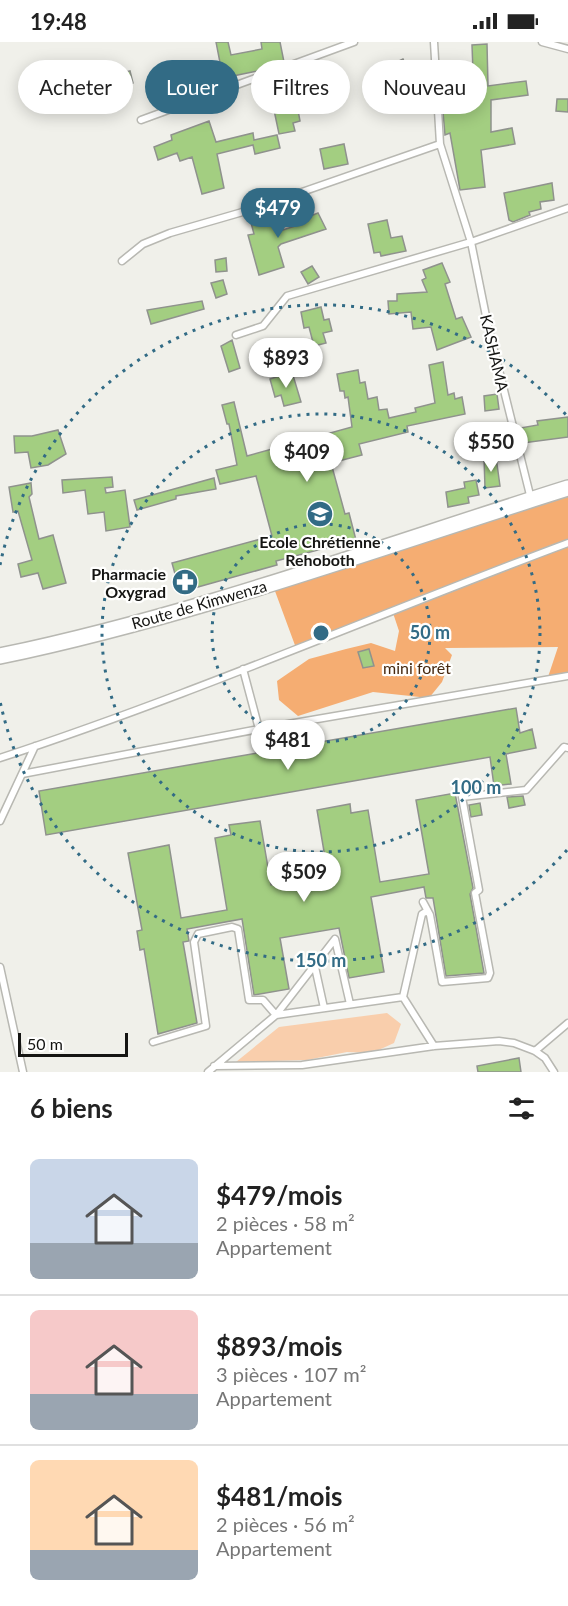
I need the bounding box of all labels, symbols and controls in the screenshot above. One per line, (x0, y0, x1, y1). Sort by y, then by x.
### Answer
text: 19:48 (30, 8, 87, 35)
chip: Acheter (18, 60, 133, 114)
chip: Louer (145, 60, 239, 114)
chip: Filtres (251, 60, 350, 114)
chip: Nouveau (362, 60, 487, 114)
pin: $479 (242, 188, 314, 239)
text: $479 (255, 195, 301, 219)
street label: KASHAMA (477, 312, 513, 394)
pin: $893 (250, 338, 322, 389)
text: $893 (263, 345, 309, 369)
pin: $550 (455, 422, 527, 473)
text: $550 (468, 429, 514, 453)
pin: $409 (271, 432, 343, 483)
text: $409 (284, 439, 330, 463)
school or university icon: Ecole Chrétienne Rehoboth (305, 499, 335, 529)
place label: Ecole Chrétienne Rehoboth (259, 532, 381, 569)
place label: Pharmacie Oxygrad (91, 564, 166, 601)
pharmacy icon: Pharmacie Oxygrad (170, 567, 200, 597)
street label: Route de Kimwenza (129, 576, 269, 632)
text: 50 m (410, 621, 450, 643)
centre of rings (311, 623, 331, 643)
park label: mini forêt (383, 658, 451, 677)
pin: $481 (252, 720, 324, 771)
text: $481 (265, 727, 311, 751)
text: 100 m (451, 776, 501, 798)
pin: $509 (268, 852, 340, 903)
text: $509 (281, 859, 327, 883)
text: 150 m (296, 949, 346, 971)
scale bar (18, 1030, 128, 1058)
text: 50 m (27, 1034, 63, 1053)
text: 6 biens (30, 1092, 113, 1124)
icon: filters (505, 1092, 538, 1125)
text: $479/mois (216, 1179, 342, 1211)
icon: home (78, 1183, 150, 1255)
text: 2 pièces · 58 m² (216, 1211, 355, 1235)
text: Appartement (216, 1235, 332, 1259)
text: $893/mois (216, 1330, 342, 1362)
icon: home (78, 1334, 150, 1406)
text: 3 pièces · 107 m² (216, 1362, 366, 1386)
text: Appartement (216, 1386, 332, 1410)
text: $481/mois (216, 1480, 342, 1512)
icon: home (78, 1484, 150, 1556)
text: 2 pièces · 56 m² (216, 1512, 355, 1536)
text: Appartement (216, 1536, 332, 1560)

